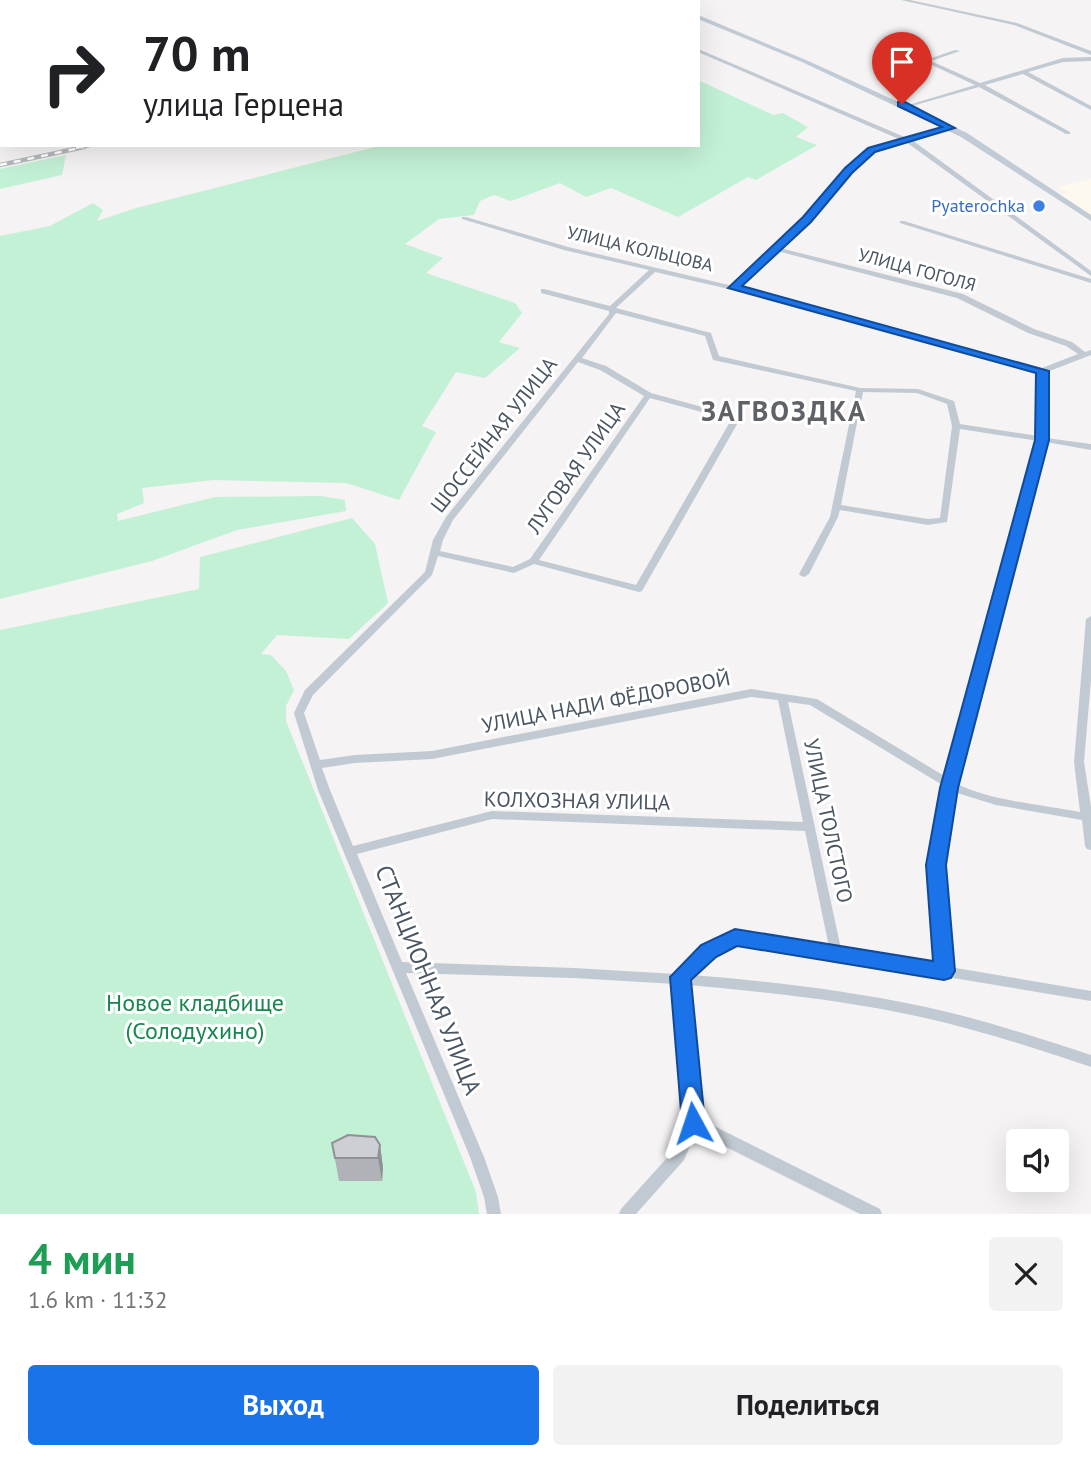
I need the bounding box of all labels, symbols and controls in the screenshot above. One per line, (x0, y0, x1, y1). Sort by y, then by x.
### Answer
text: 70 m (143, 21, 250, 85)
icon: right (28, 28, 119, 119)
pin (872, 32, 932, 104)
icon: arrive (883, 43, 921, 81)
text: улица Герцена (143, 83, 344, 125)
place label: Pyaterochka (931, 194, 1025, 217)
marker: Pyaterochka (1031, 198, 1047, 214)
street label: УЛИЦА КОЛЬЦОВА (565, 221, 716, 277)
street label: УЛИЦА ГОГОЛЯ (856, 243, 978, 296)
street label: ШОССЕЙНАЯ УЛИЦА (424, 351, 563, 518)
district label: ЗАГВОЗДКА (701, 392, 867, 429)
street label: ЛУГОВАЯ УЛИЦА (520, 396, 631, 540)
street label: УЛИЦА НАДИ ФЁДОРОВОЙ (479, 664, 732, 739)
street label: УЛИЦА ТОЛСТОГО (798, 736, 859, 905)
street label: КОЛХОЗНАЯ УЛИЦА (484, 785, 671, 816)
street label: СТАНЦИОННАЯ УЛИЦА (368, 861, 489, 1099)
park label: Новое кладбище (Солодухино) (106, 987, 284, 1046)
position arrow (656, 1086, 730, 1160)
map controls (1006, 1129, 1069, 1192)
button: sound (1006, 1129, 1069, 1192)
text: 4 мин (28, 1231, 136, 1286)
button: close (989, 1237, 1063, 1311)
text: 1.6 km · 11:32 (28, 1285, 167, 1314)
button: Выход (28, 1365, 539, 1445)
button: Поделиться (553, 1365, 1063, 1445)

